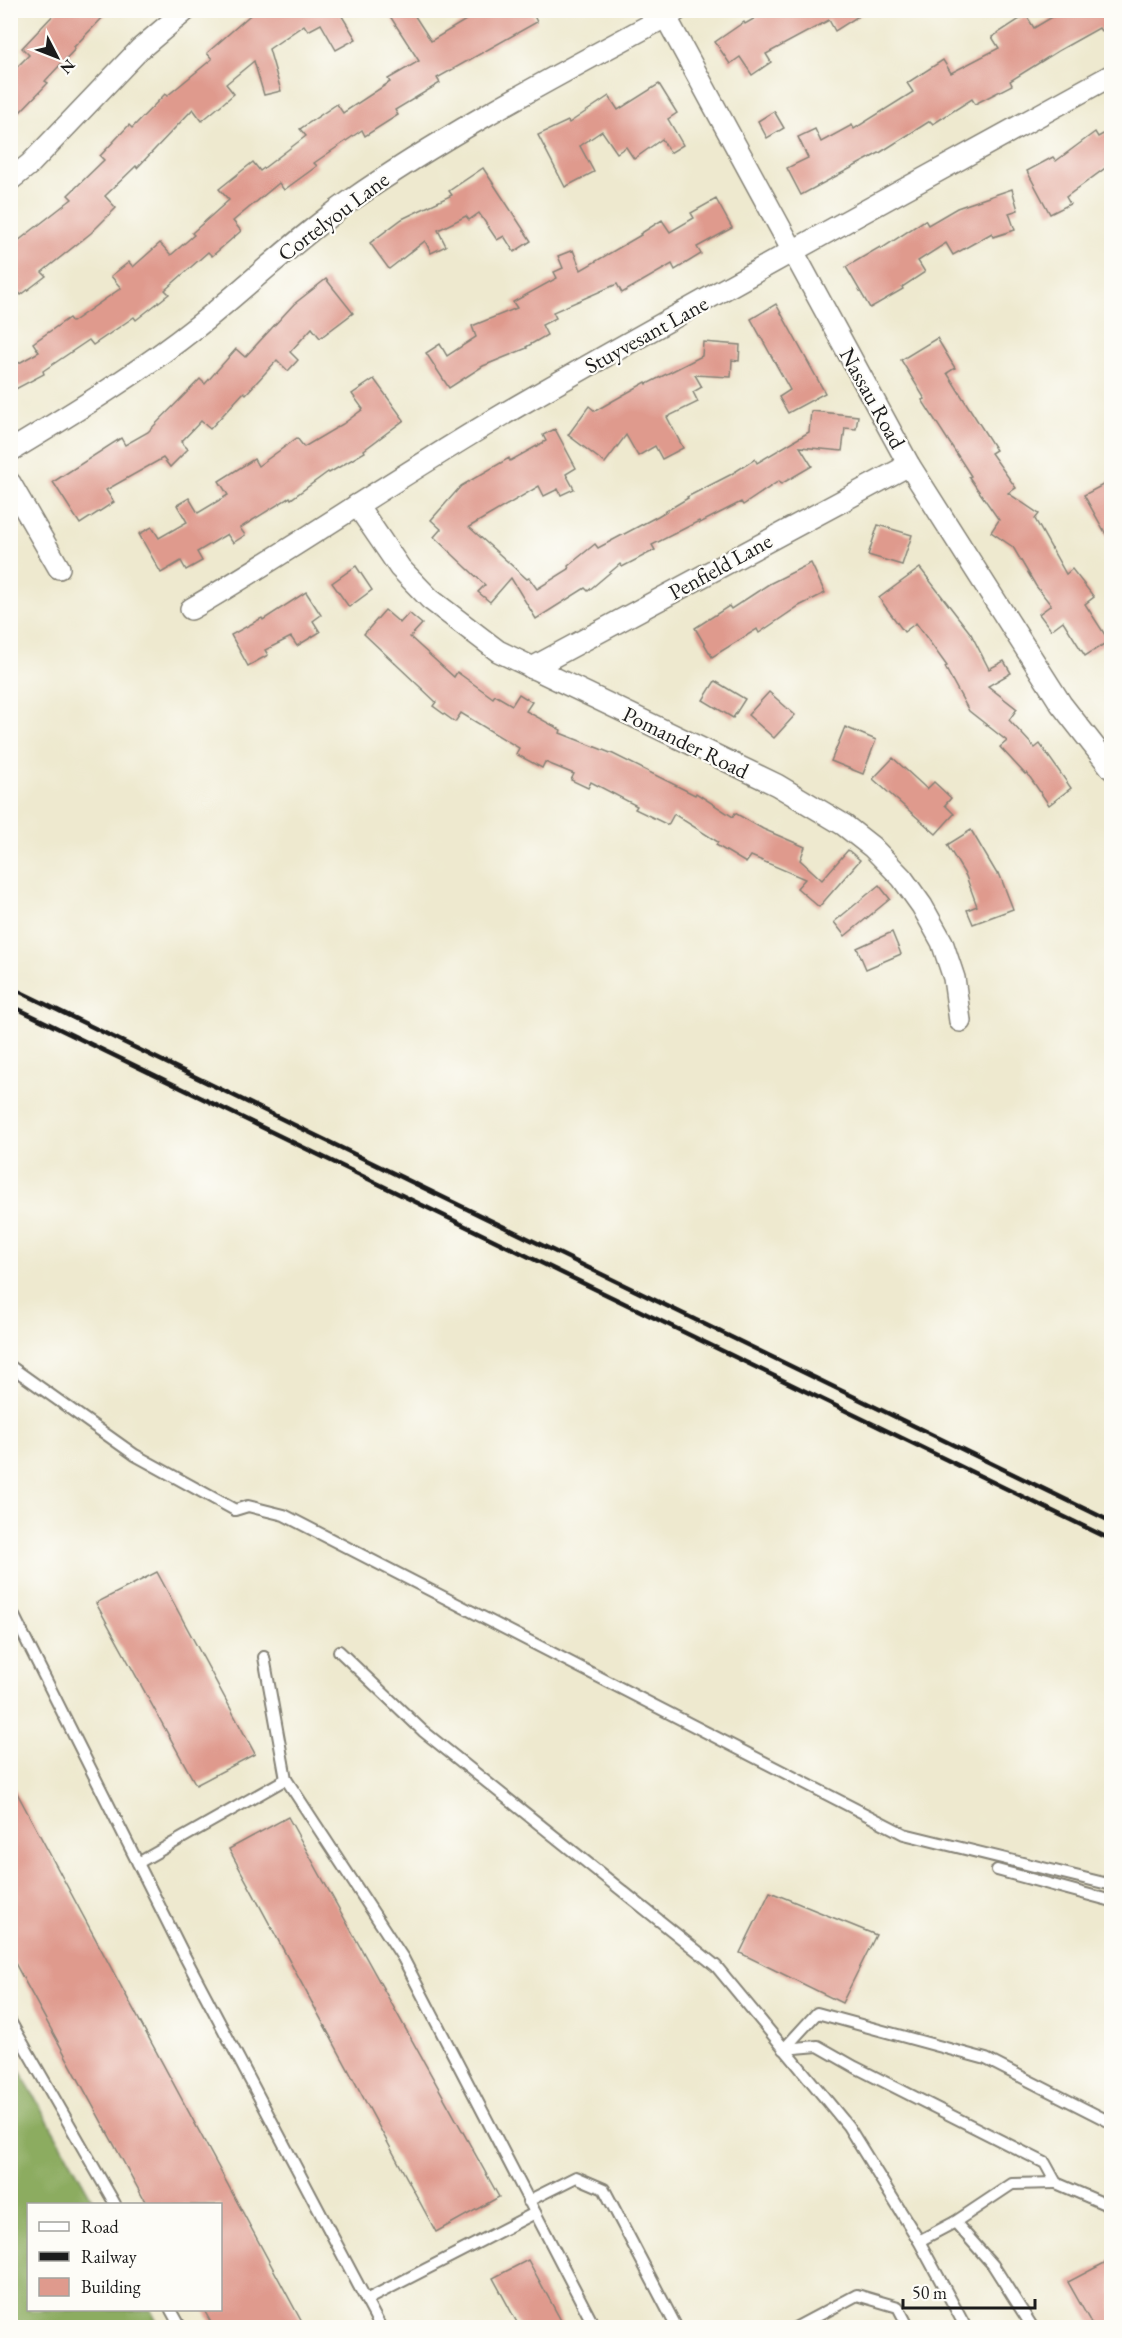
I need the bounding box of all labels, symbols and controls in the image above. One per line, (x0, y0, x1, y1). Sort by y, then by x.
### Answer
north arrow (27, 27, 87, 87)
text: N (56, 55, 80, 79)
street label: Cortelyou Lane (272, 165, 395, 268)
street label: Stuyvesant Lane (579, 288, 713, 380)
street label: Nassau Road (833, 343, 913, 455)
street label: Penfield Lane (663, 526, 777, 607)
street label: Pomander Road (618, 699, 754, 786)
legend (27, 2203, 222, 2311)
text: Road (81, 2215, 120, 2238)
text: Railway (81, 2245, 137, 2268)
scale bar (903, 2272, 1035, 2310)
text: Building (81, 2275, 141, 2298)
text: 50 m (912, 2281, 947, 2304)

